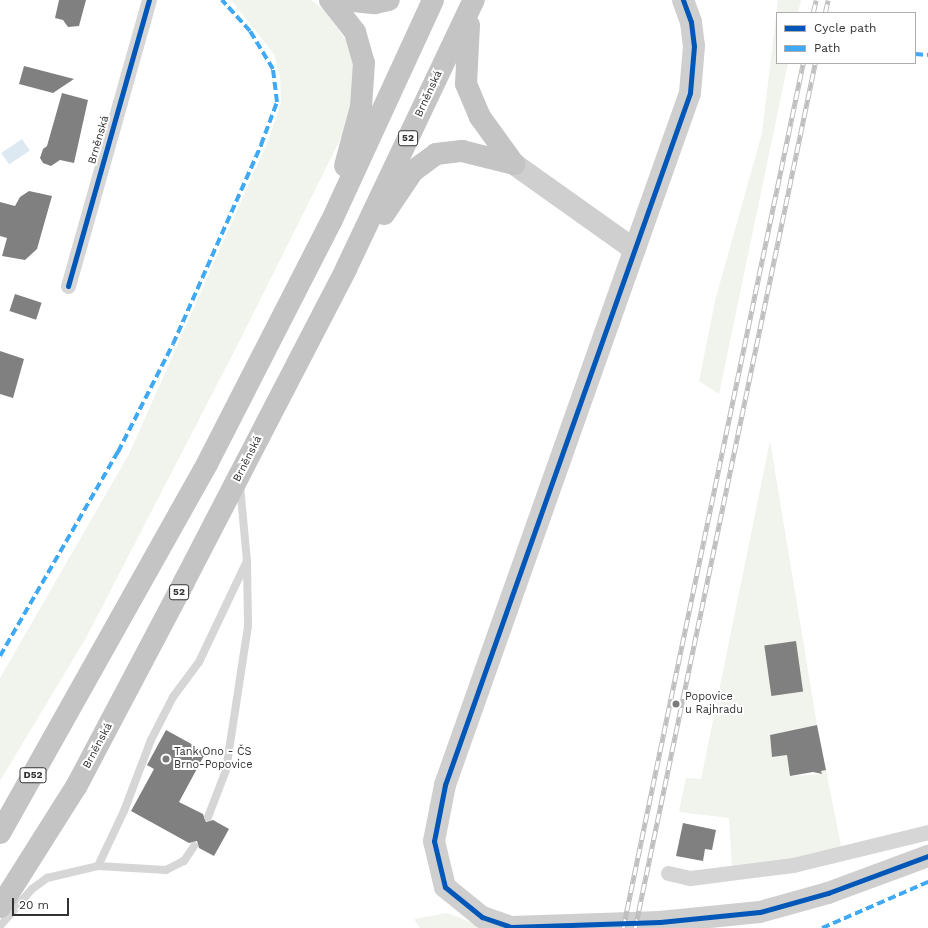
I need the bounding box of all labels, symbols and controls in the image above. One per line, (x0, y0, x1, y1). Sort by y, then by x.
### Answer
legend (776, 12, 916, 64)
text: Cycle path (814, 21, 876, 35)
text: Path (814, 41, 840, 55)
street label: Brněnská (412, 69, 446, 119)
street label: Brněnská (86, 114, 112, 166)
road number: 52 (398, 130, 418, 146)
street label: Brněnská (231, 434, 265, 484)
road number: 52 (169, 584, 189, 600)
place label: Popovice u Rajhradu (685, 691, 743, 717)
marker: Popovice u Rajhradu (670, 698, 682, 710)
street label: Brněnská (80, 721, 116, 771)
place label: Tank Ono - ČS Brno-Popovice (174, 746, 253, 772)
marker: Tank Ono - ČS Brno-Popovice (161, 754, 171, 764)
road number: D52 (19, 767, 47, 783)
scale bar (14, 890, 71, 916)
text: 20 m (19, 898, 49, 912)

